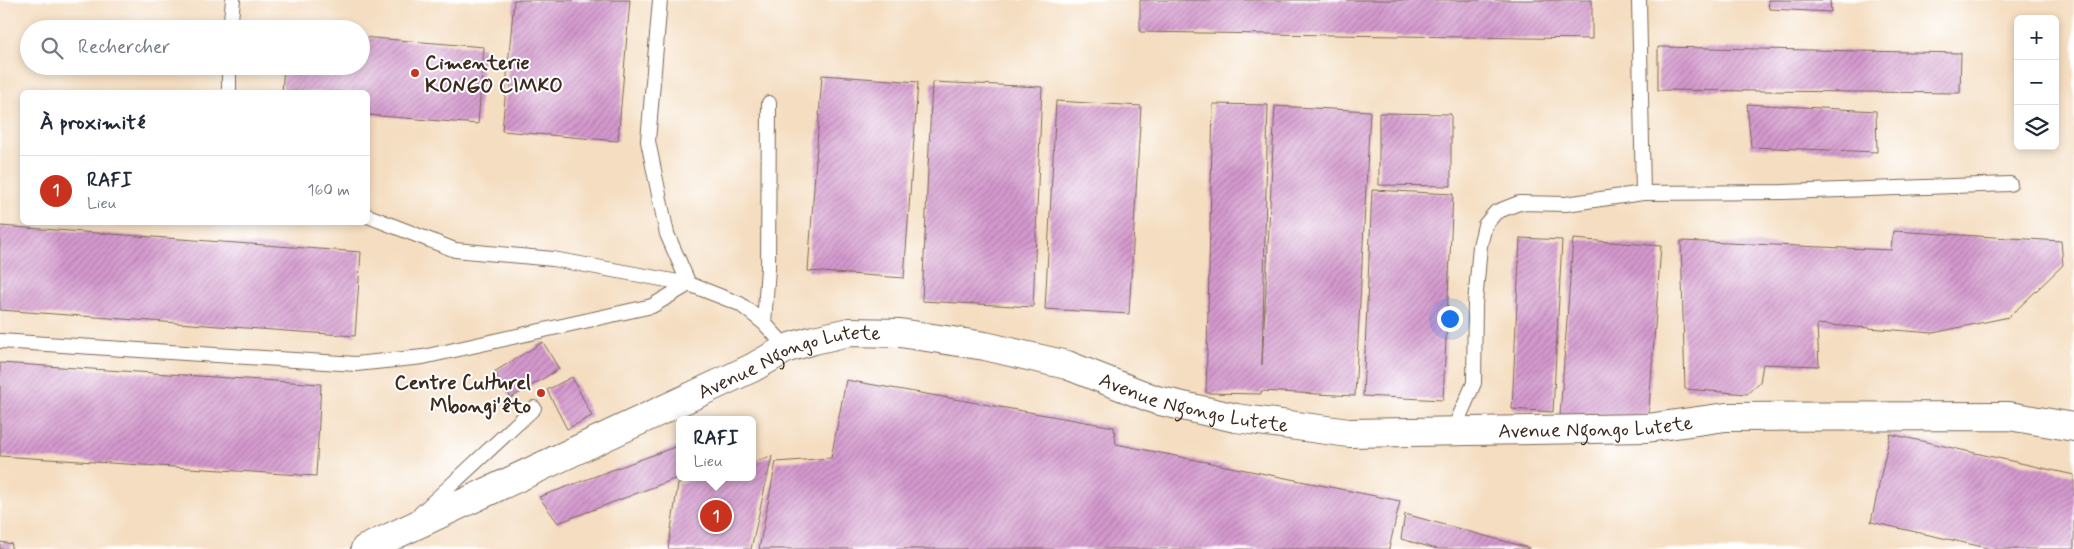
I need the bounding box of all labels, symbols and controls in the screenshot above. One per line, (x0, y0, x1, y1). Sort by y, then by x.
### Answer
map controls (2014, 15, 2059, 150)
button: + (2014, 15, 2059, 60)
search box (20, 20, 370, 75)
icon: search (38, 34, 66, 62)
text: Rechercher (78, 35, 170, 60)
place label: Cimenterie KONGO CIMKO (425, 50, 563, 100)
button: − (2014, 60, 2059, 105)
marker: Cimenterie KONGO CIMKO (409, 67, 421, 79)
button: layers (2014, 105, 2059, 150)
text: À proximité (40, 109, 146, 137)
text: RAFI (87, 168, 132, 193)
text: 1 (52, 180, 60, 201)
text: 160 m (307, 180, 350, 201)
text: Lieu (87, 193, 117, 214)
your location (1437, 306, 1463, 332)
street label: Avenue Ngongo Lutete (694, 320, 881, 406)
street label: Avenue Ngongo Lutete (1095, 367, 1290, 440)
place label: Centre Culturel Mbongi'êto (394, 370, 531, 420)
marker: Centre Culturel Mbongi'êto (535, 387, 547, 399)
street label: Avenue Ngongo Lutete (1498, 410, 1695, 446)
popup (676, 416, 756, 481)
text: RAFI (693, 426, 739, 451)
text: Lieu (693, 451, 723, 472)
pin: 1 (700, 497, 732, 535)

